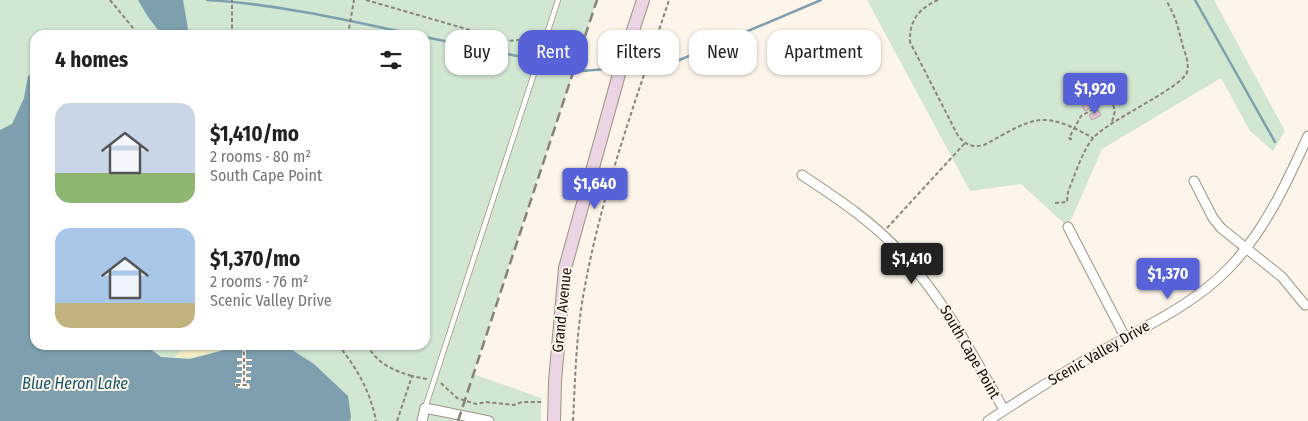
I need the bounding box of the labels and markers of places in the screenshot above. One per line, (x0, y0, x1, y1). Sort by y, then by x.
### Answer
pin: $1,920 (1054, 72, 1136, 115)
pin: $1,640 (554, 168, 636, 210)
pin: $1,410 (871, 242, 953, 285)
pin: $1,370 (1127, 258, 1209, 300)

